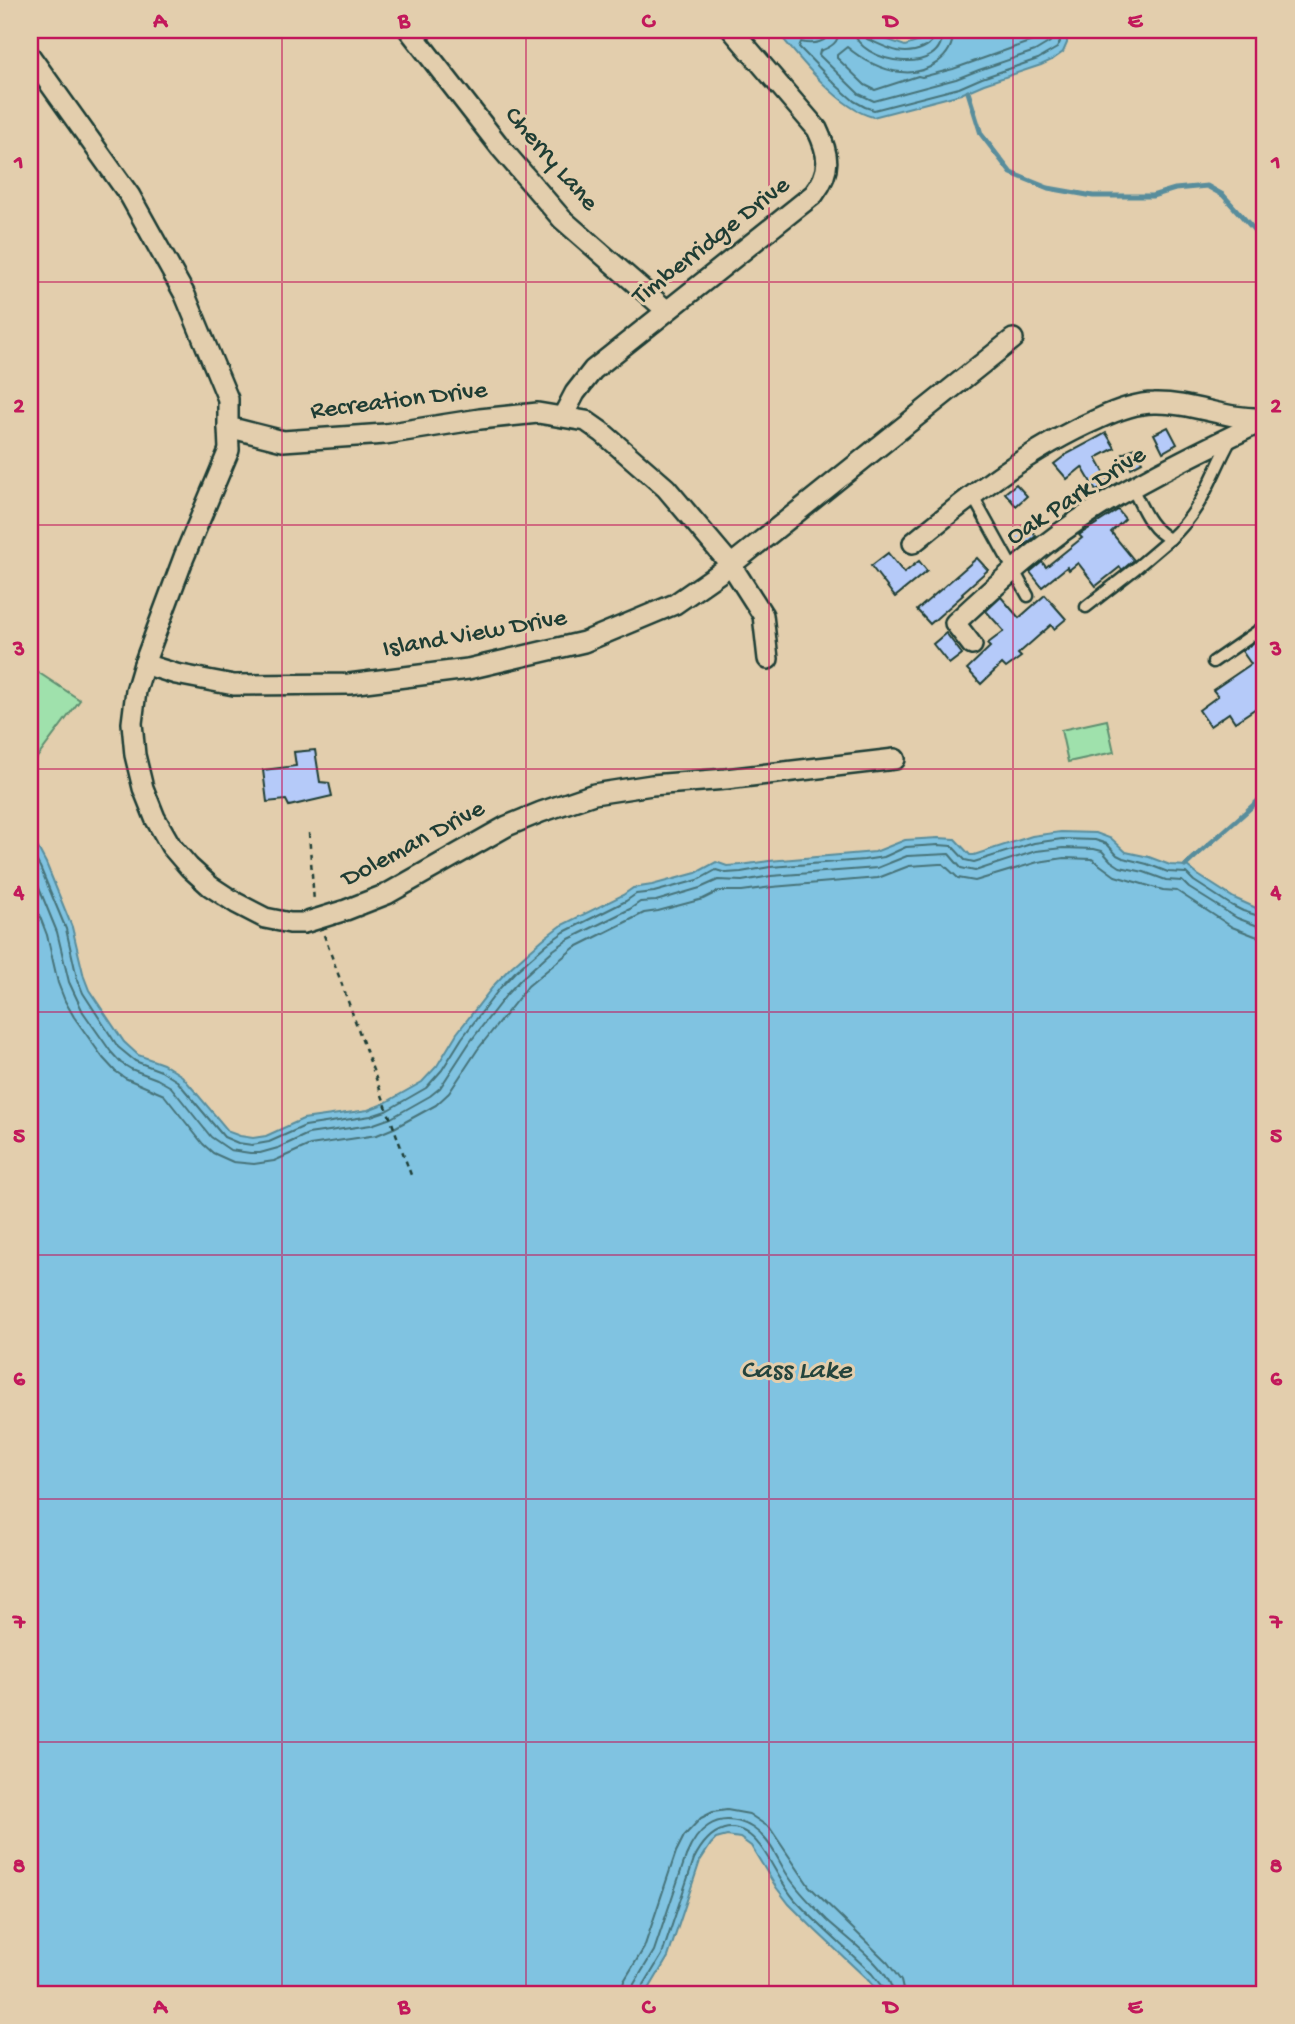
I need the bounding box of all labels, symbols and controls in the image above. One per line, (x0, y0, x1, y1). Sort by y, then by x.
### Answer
text: A (152, 9, 168, 36)
text: B (397, 9, 411, 36)
text: C (642, 9, 657, 36)
text: D (882, 9, 900, 36)
text: E (1128, 9, 1144, 36)
street label: Cherry Lane (496, 101, 604, 219)
text: 1 (13, 150, 24, 177)
text: 1 (1270, 150, 1281, 177)
street label: Timberridge Drive (625, 170, 797, 314)
street label: Recreation Drive (309, 376, 490, 428)
text: 2 (13, 394, 25, 421)
text: 2 (1270, 394, 1282, 421)
street label: Oak Park Drive (1001, 440, 1153, 554)
street label: Island View Drive (381, 603, 570, 666)
text: 3 (12, 637, 25, 664)
text: 3 (1269, 637, 1282, 664)
street label: Doleman Drive (335, 794, 491, 897)
text: 4 (13, 880, 25, 907)
text: 4 (1270, 880, 1282, 907)
text: 5 (13, 1124, 25, 1151)
text: 5 (1270, 1124, 1282, 1151)
water label: Cass Lake (741, 1355, 853, 1388)
text: 6 (13, 1367, 26, 1394)
text: 6 (1270, 1367, 1283, 1394)
text: 7 (12, 1610, 26, 1637)
text: 7 (1269, 1610, 1283, 1637)
text: 8 (13, 1854, 26, 1881)
text: 8 (1270, 1854, 1283, 1881)
text: A (152, 1995, 168, 2022)
text: B (397, 1995, 411, 2022)
text: C (642, 1995, 657, 2022)
text: D (882, 1995, 900, 2022)
text: E (1128, 1995, 1144, 2022)

